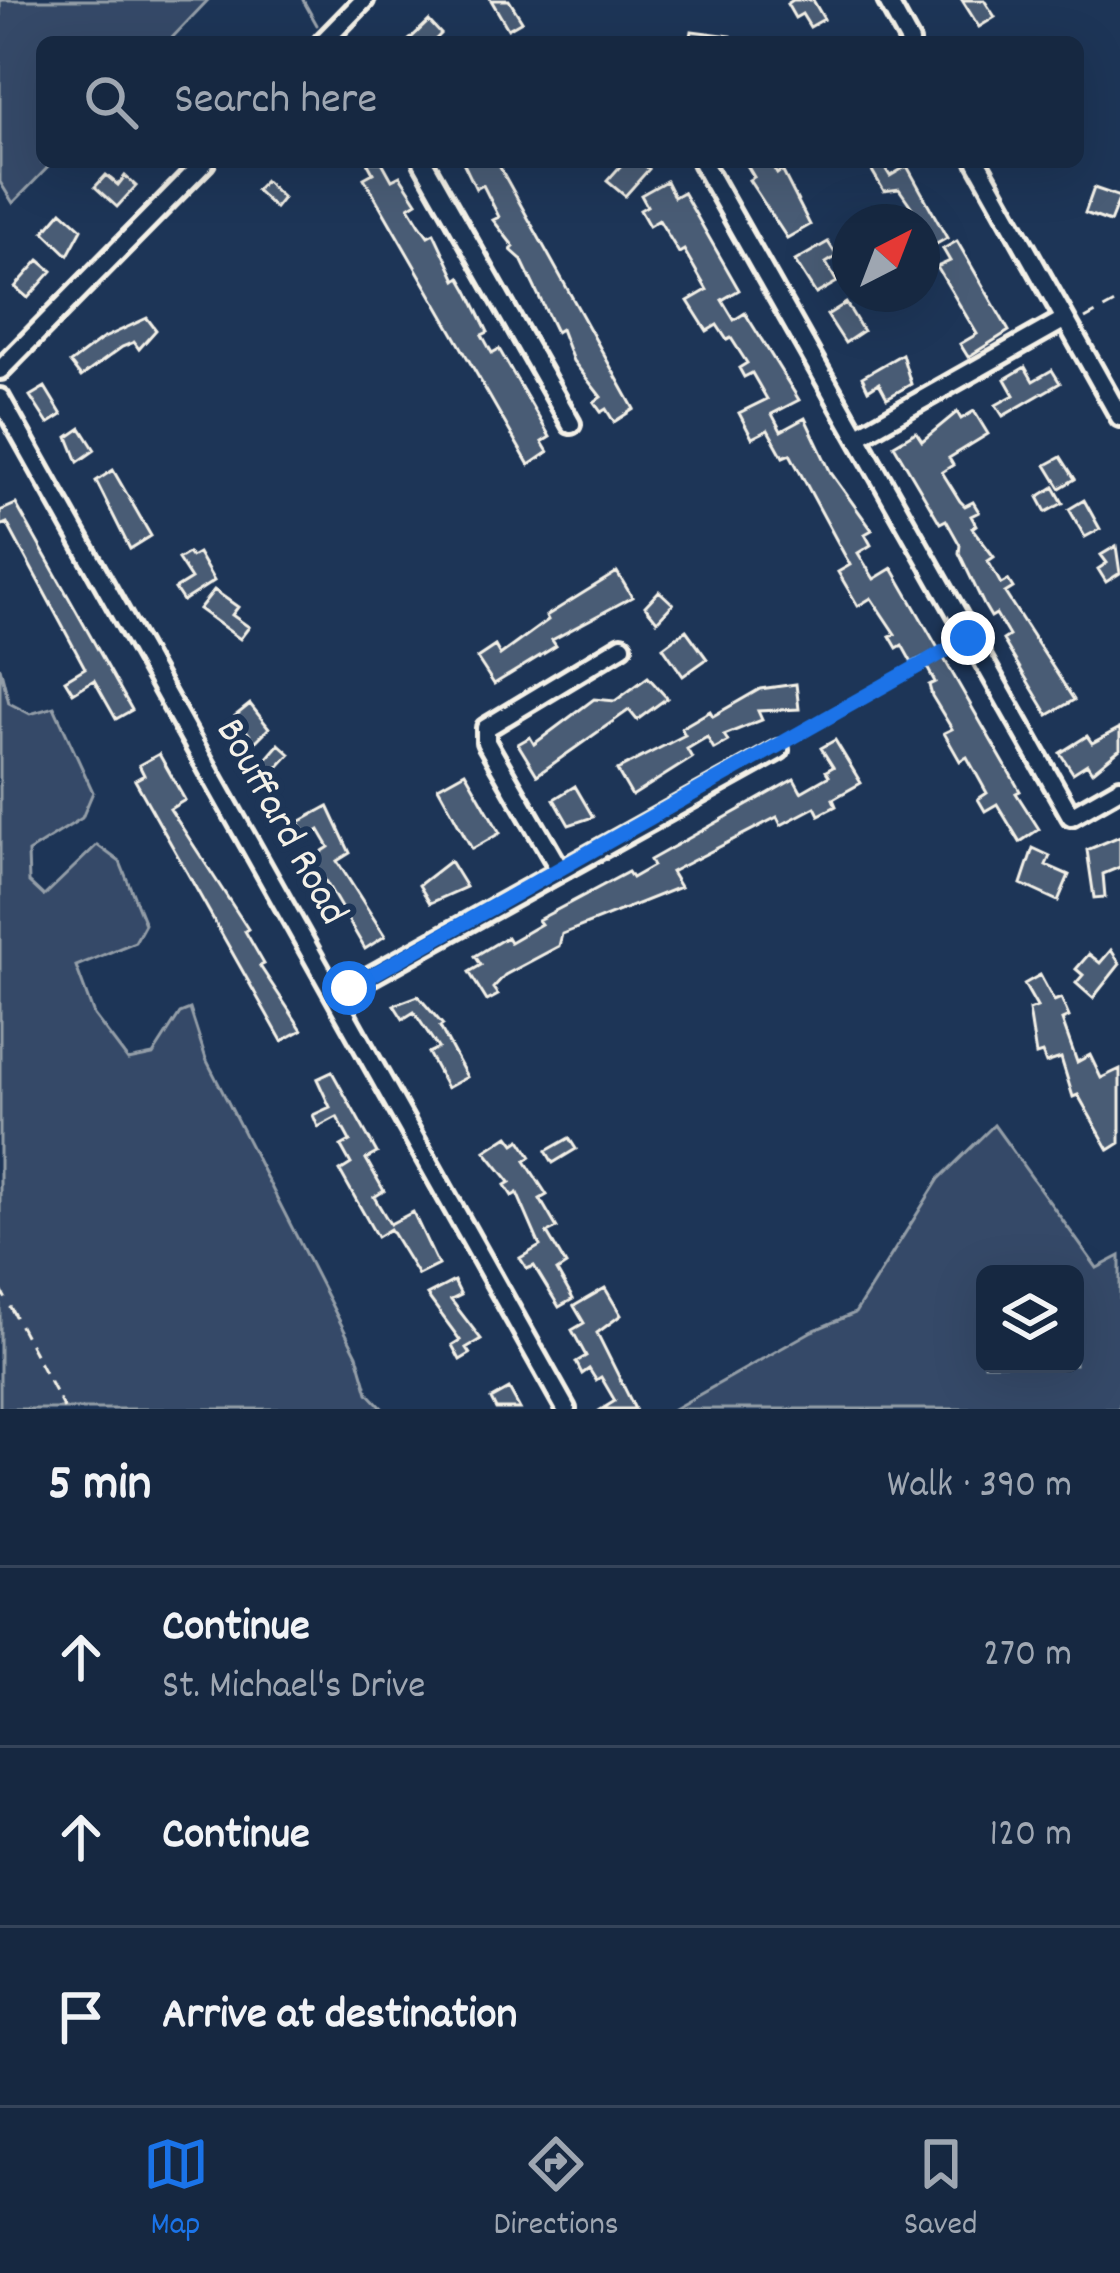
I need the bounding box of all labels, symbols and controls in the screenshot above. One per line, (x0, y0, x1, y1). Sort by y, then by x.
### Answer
search box (36, 36, 1084, 168)
icon: search (78, 69, 144, 135)
text: Search here (174, 70, 377, 134)
north arrow (832, 204, 940, 312)
route end (941, 611, 995, 665)
street label: Bouffard Road (197, 709, 361, 937)
route start (322, 961, 376, 1015)
map controls (976, 1265, 1084, 1373)
button: layers (976, 1265, 1084, 1373)
text: 5 min (48, 1451, 151, 1523)
text: Walk · 390 m (887, 1460, 1072, 1515)
text: Continue (162, 1597, 310, 1661)
icon: ahead (48, 1624, 114, 1690)
text: 270 m (983, 1629, 1072, 1684)
text: St. Michael's Drive (162, 1661, 425, 1716)
icon: ahead (48, 1804, 114, 1870)
text: Continue (162, 1805, 310, 1869)
text: 120 m (989, 1809, 1072, 1864)
icon: arrive (48, 1984, 114, 2050)
text: Arrive at destination (162, 1985, 517, 2049)
tab: Map (143, 2131, 209, 2250)
tab: Directions (494, 2131, 619, 2250)
tab: Saved (904, 2131, 977, 2250)

